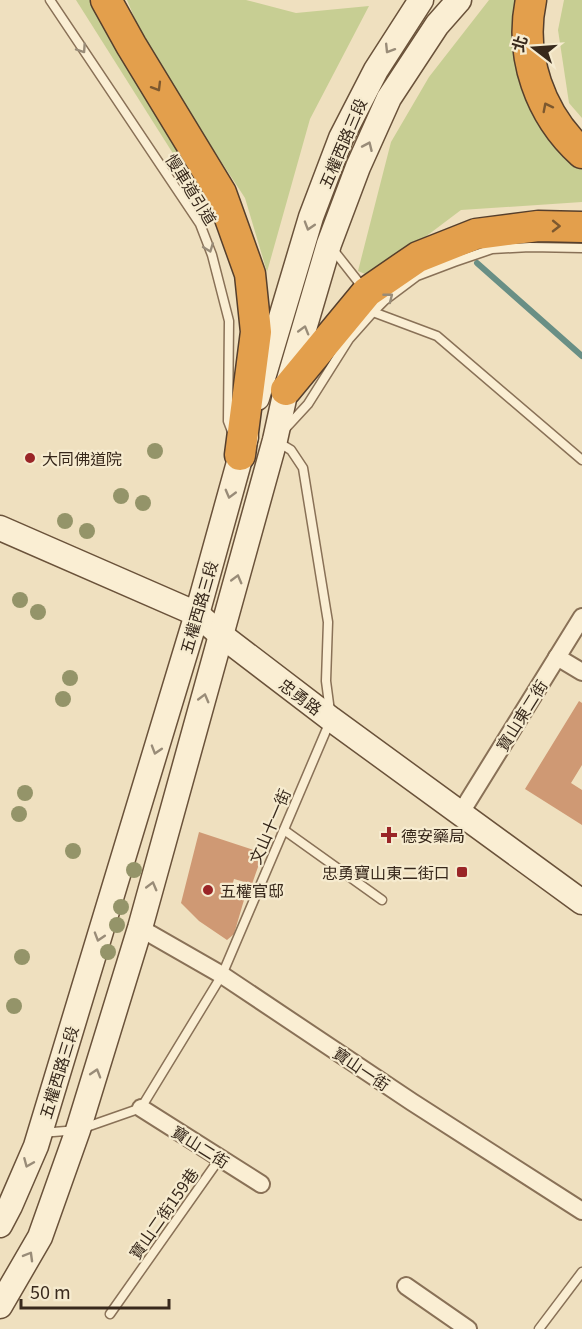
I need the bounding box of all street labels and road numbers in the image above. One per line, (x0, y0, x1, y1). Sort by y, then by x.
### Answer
street label: 五權西路三段 (312, 94, 372, 192)
street label: 慢車道引道 (161, 149, 223, 229)
street label: 五權西路三段 (173, 558, 223, 656)
street label: 忠勇路 (275, 672, 327, 720)
street label: 寶山東二街 (490, 675, 552, 755)
street label: 文山十一街 (242, 784, 296, 868)
street label: 五權西路三段 (32, 1023, 84, 1121)
street label: 寶山一街 (329, 1040, 395, 1096)
street label: 寶山二街 (167, 1119, 235, 1173)
street label: 寶山二街159巷 (123, 1162, 203, 1264)

